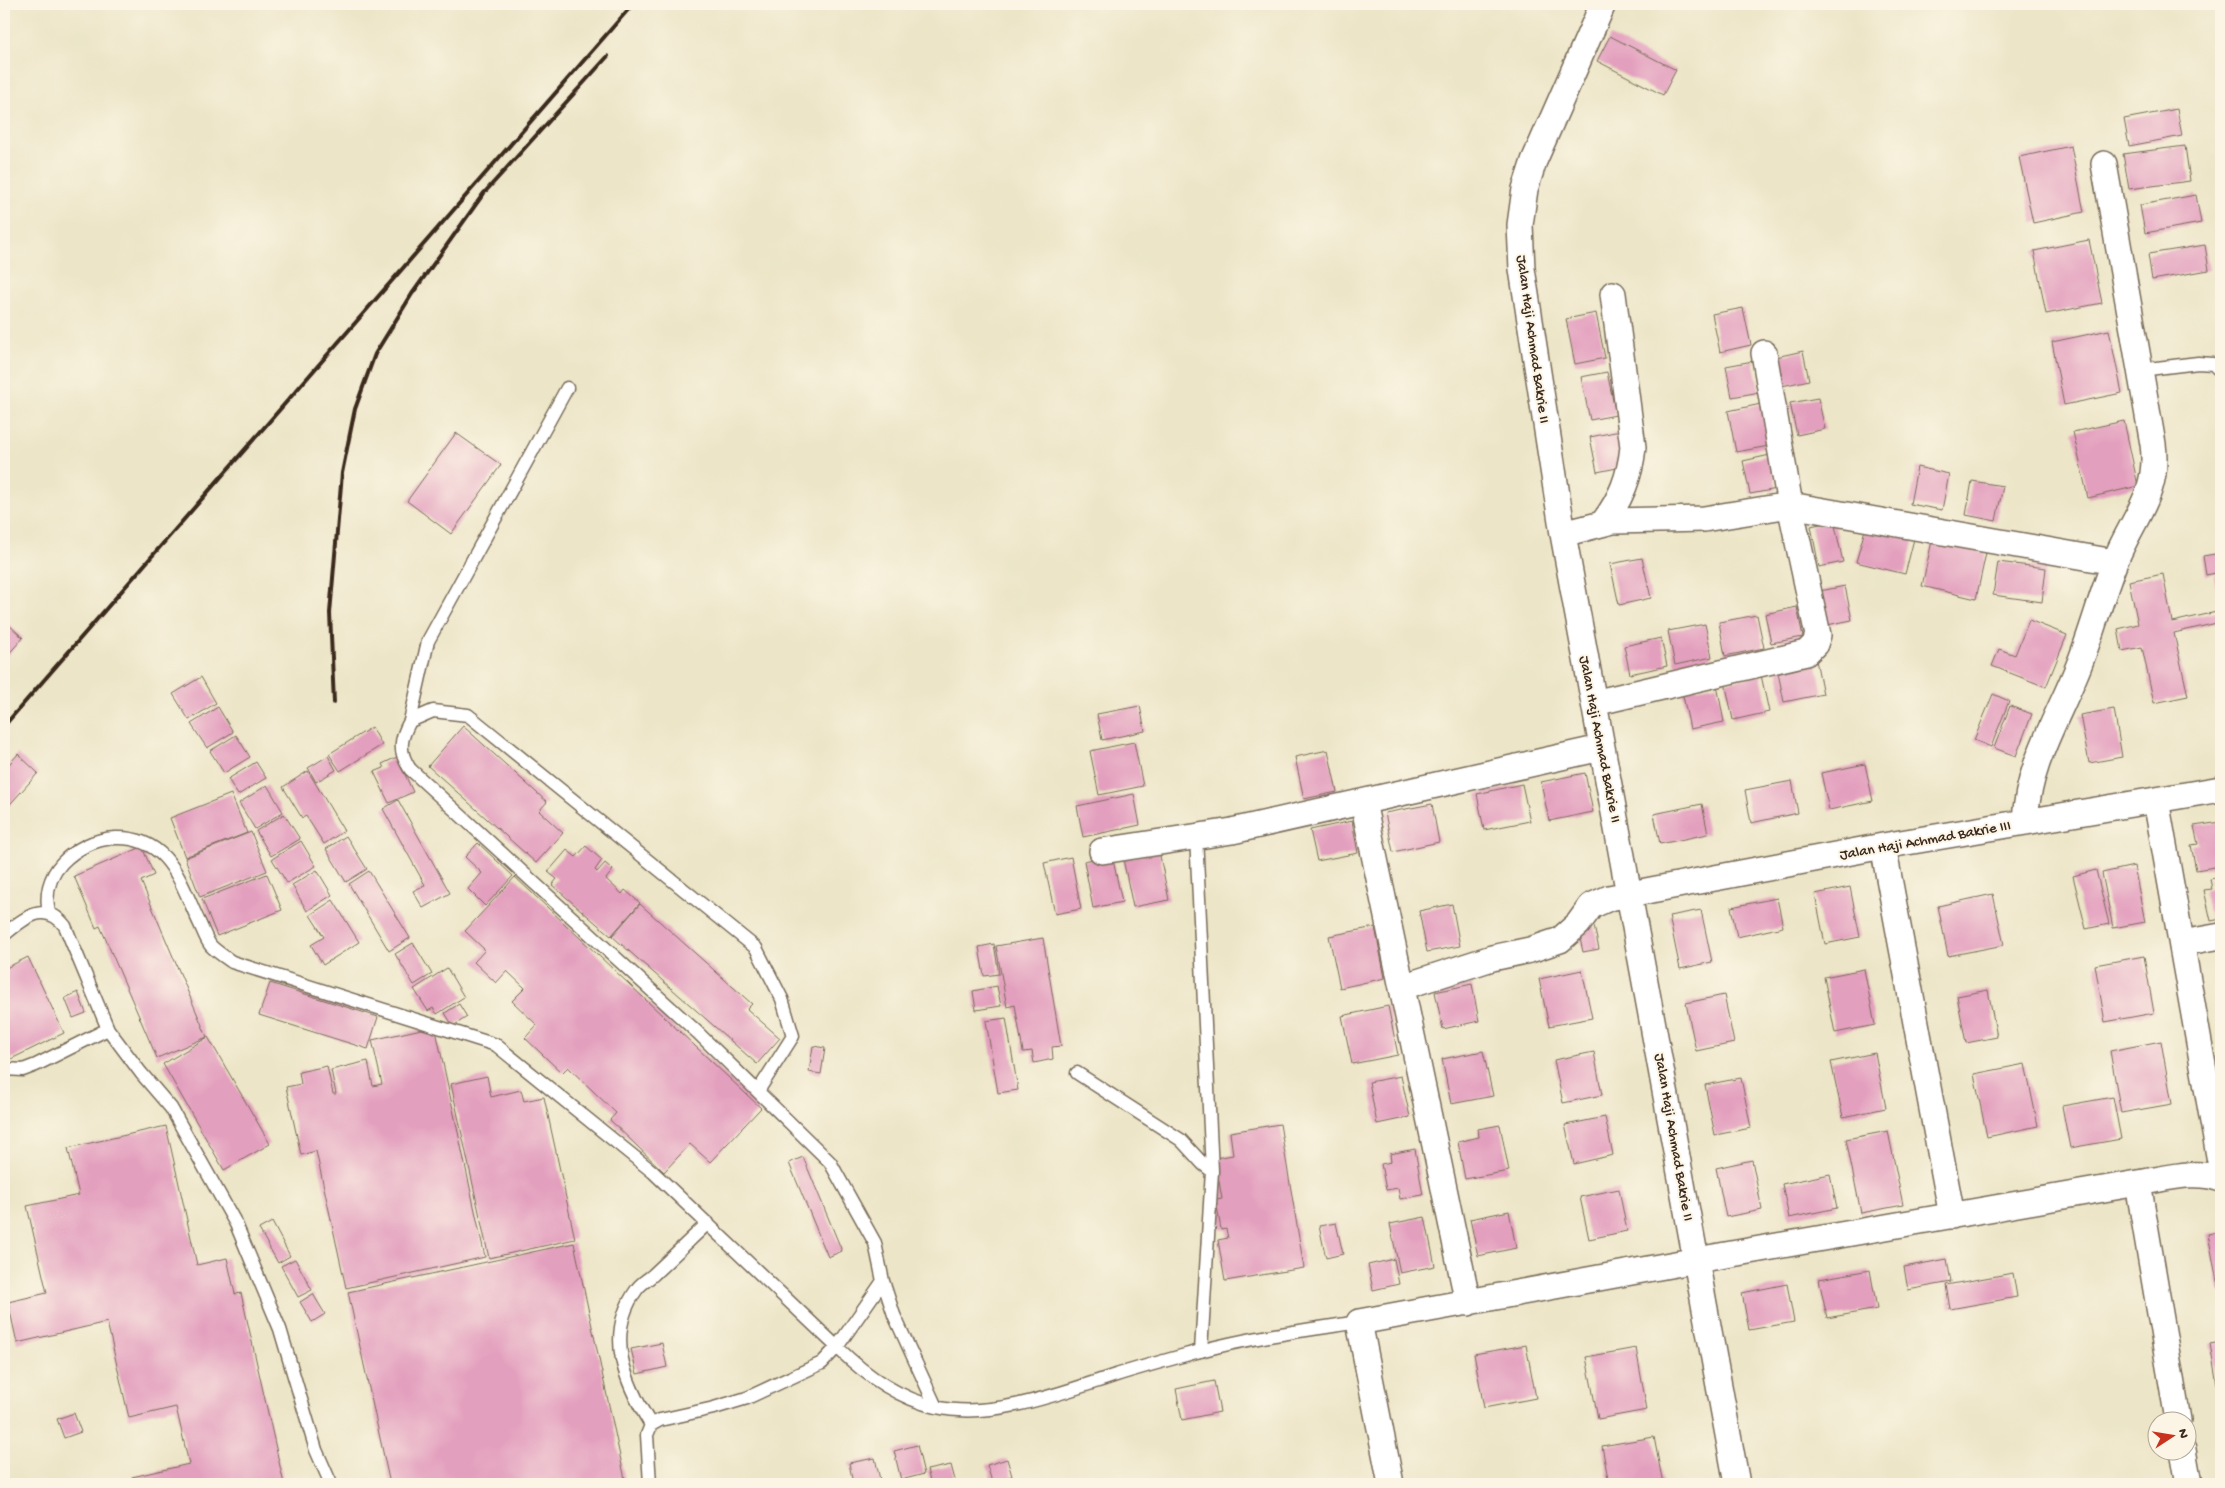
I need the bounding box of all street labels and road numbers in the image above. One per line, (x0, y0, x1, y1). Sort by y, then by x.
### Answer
street label: Jalan Haji Achmad Bakrie II (1511, 254, 1553, 425)
street label: Jalan Haji Achmad Bakrie II (1574, 654, 1624, 824)
street label: Jalan Haji Achmad Bakrie III (1838, 817, 2012, 865)
street label: Jalan Haji Achmad Bakrie II (1649, 1052, 1697, 1222)

